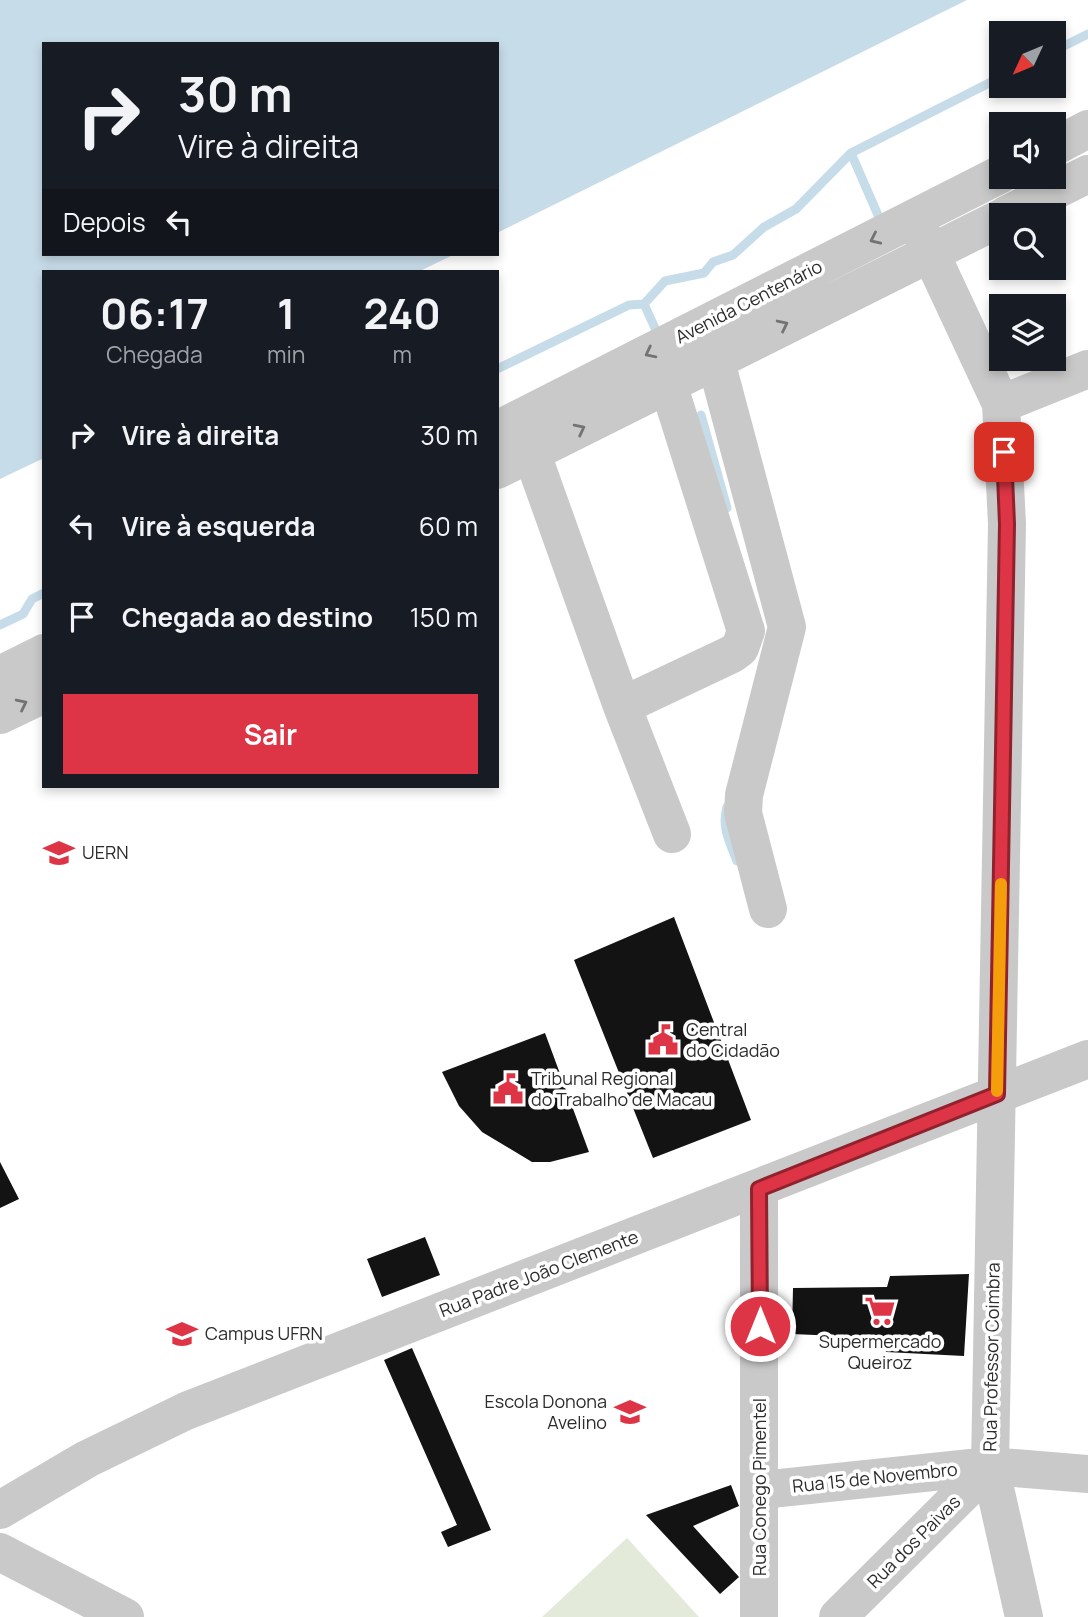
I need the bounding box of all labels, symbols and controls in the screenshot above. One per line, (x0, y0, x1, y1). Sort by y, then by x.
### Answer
north arrow (989, 21, 1066, 98)
map controls (989, 21, 1066, 371)
text: 30 m (178, 60, 293, 127)
icon: right (63, 70, 154, 161)
button: sound (989, 112, 1066, 189)
text: Vire à direita (178, 124, 359, 168)
icon: left (160, 203, 198, 241)
button: search (989, 203, 1066, 280)
text: Depois (63, 204, 146, 240)
one-way arrow (870, 231, 882, 245)
street label: Avenida Centenário (671, 254, 826, 349)
text: 06:17 (100, 284, 209, 342)
text: 1 (277, 284, 295, 342)
text: 240 (364, 284, 441, 342)
button: layers (989, 294, 1066, 371)
one-way arrow (776, 319, 788, 333)
text: Chegada (106, 338, 203, 370)
text: min (267, 338, 306, 370)
text: m (393, 338, 412, 370)
one-way arrow (645, 344, 658, 358)
icon: right (63, 416, 101, 454)
text: Vire à direita (122, 417, 279, 453)
text: 30 m (421, 417, 478, 453)
pin (974, 422, 1034, 482)
one-way arrow (573, 423, 585, 437)
icon: arrive (985, 433, 1023, 471)
icon: left (63, 507, 101, 545)
text: Vire à esquerda (122, 508, 315, 544)
text: 60 m (419, 508, 478, 544)
icon: arrive (63, 598, 101, 636)
text: Chegada ao destino (122, 599, 373, 635)
text: 150 m (410, 599, 478, 635)
button: Sair (63, 694, 478, 774)
one-way arrow (15, 699, 27, 713)
school or university icon: UERN (42, 836, 76, 870)
place label: UERN (82, 840, 129, 864)
place label: Central do Cidadão (686, 1017, 780, 1062)
public building icon: Central do Cidadão (646, 1023, 680, 1057)
place label: Tribunal Regional do Trabalho de Macau (531, 1066, 712, 1111)
public building icon: Tribunal Regional do Trabalho de Macau (491, 1072, 525, 1106)
street label: Rua Padre João Clemente (436, 1224, 642, 1322)
street label: Rua Professor Coimbra (977, 1262, 1005, 1452)
position arrow (723, 1289, 797, 1363)
supermarket icon: Supermercado Queiroz (863, 1294, 897, 1328)
school or university icon: Campus UFRN (165, 1317, 199, 1351)
place label: Campus UFRN (205, 1321, 323, 1345)
place label: Supermercado Queiroz (819, 1329, 941, 1374)
place label: Escola Donona Avelino (484, 1389, 607, 1434)
school or university icon: Escola Donona Avelino (613, 1395, 647, 1429)
street label: Rua Conego Pimentel (747, 1398, 771, 1576)
street label: Rua 15 de Novembro (791, 1456, 959, 1498)
street label: Rua dos Paivas (861, 1489, 965, 1593)

